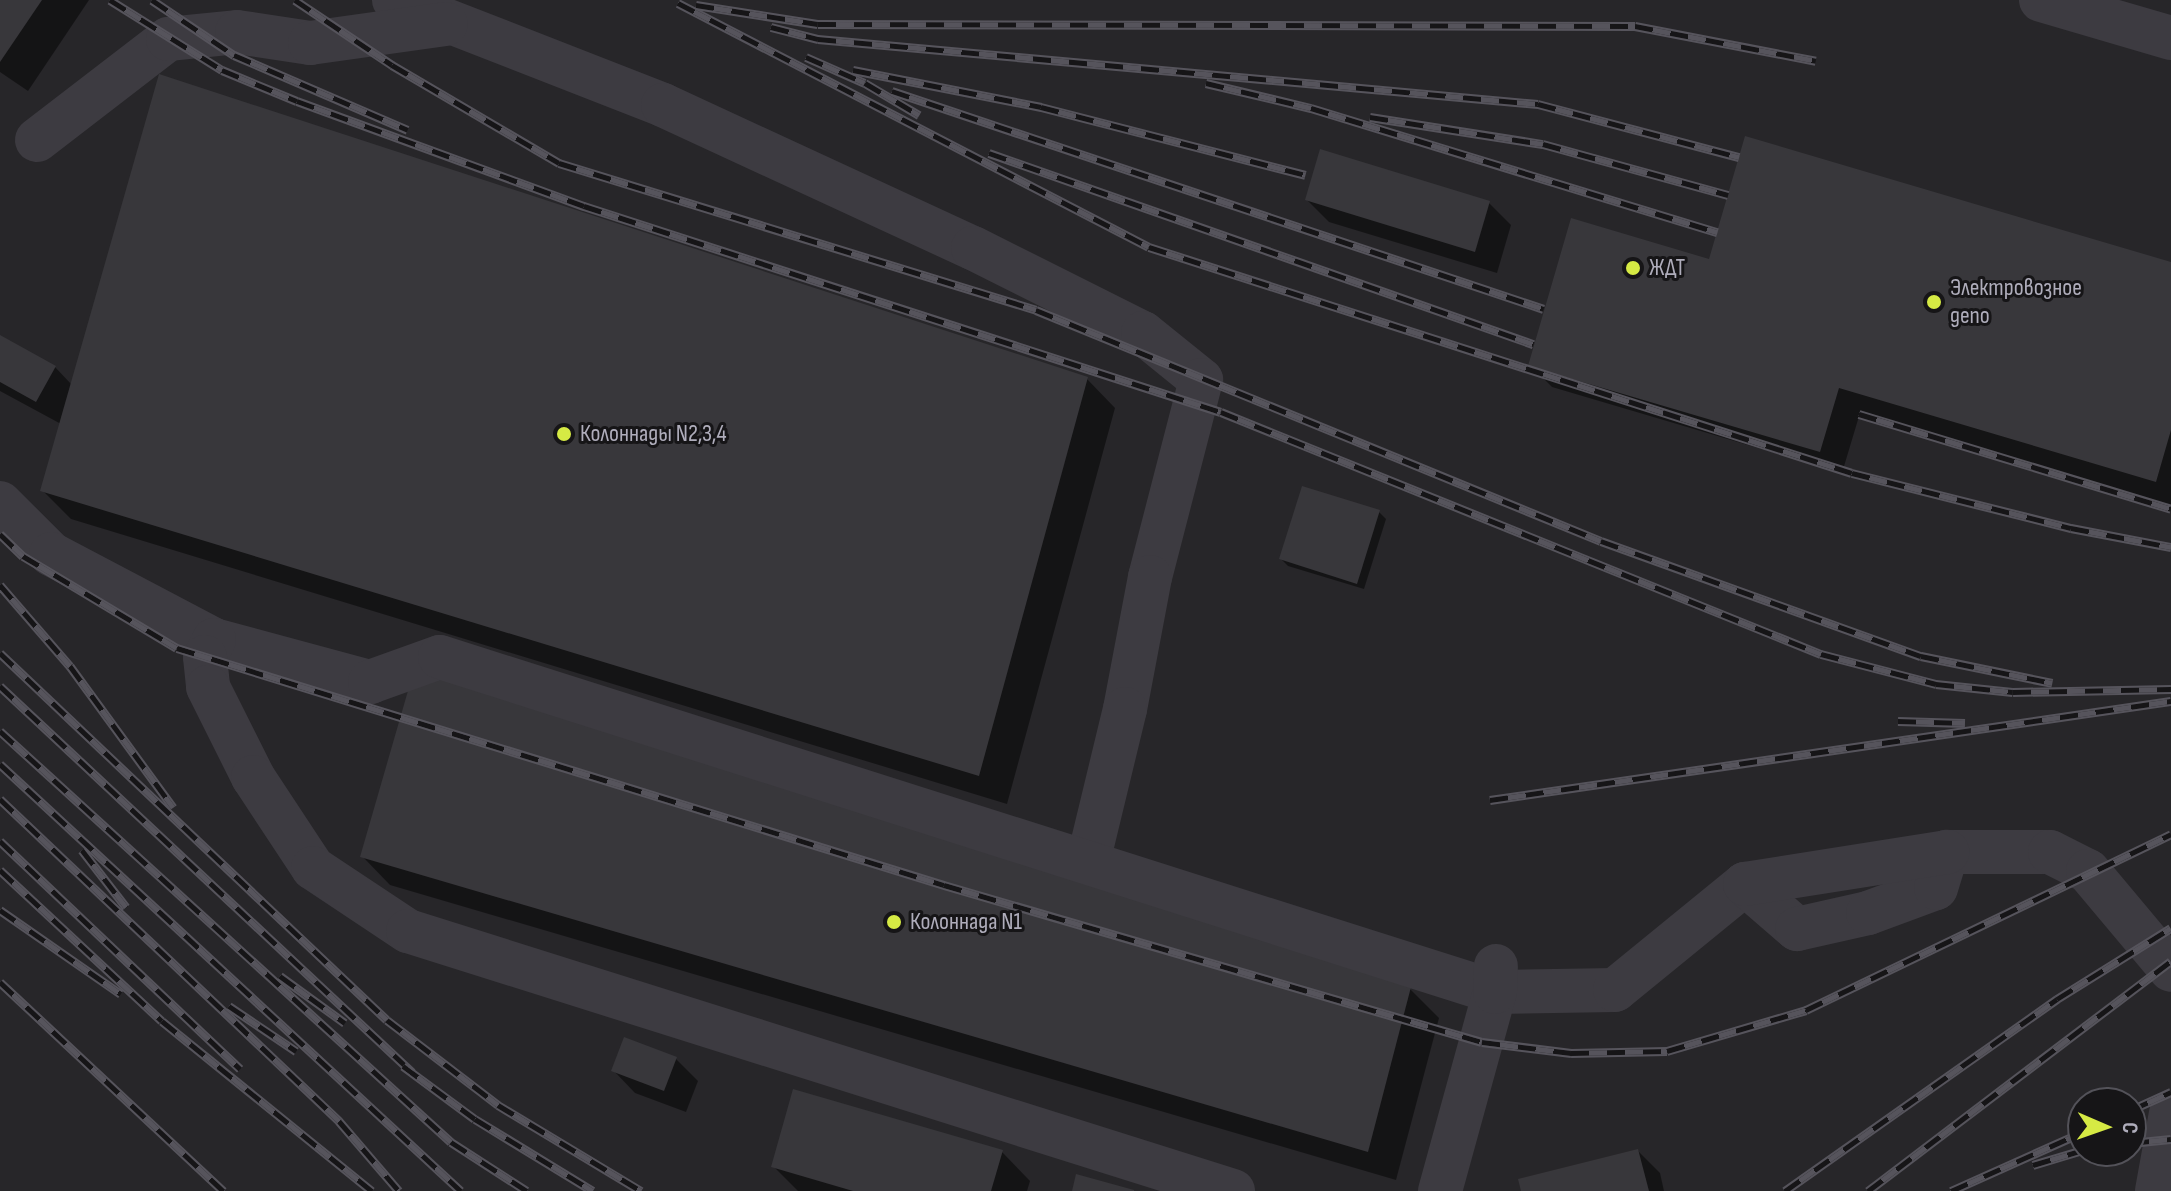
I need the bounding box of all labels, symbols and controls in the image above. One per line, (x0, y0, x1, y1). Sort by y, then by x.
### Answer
place label: ЖДТ (1649, 254, 1685, 282)
marker: ЖДТ (1624, 259, 1642, 277)
place label: Электровозное депо (1950, 274, 2082, 330)
marker: Электровозное депо (1925, 293, 1943, 311)
place label: Колоннады N2,3,4 (580, 420, 726, 448)
marker: Колоннады N2,3,4 (555, 425, 573, 443)
place label: Колоннада N1 (910, 908, 1022, 936)
marker: Колоннада N1 (885, 913, 903, 931)
north arrow (2067, 1087, 2147, 1167)
text: С (2116, 1122, 2143, 1134)

